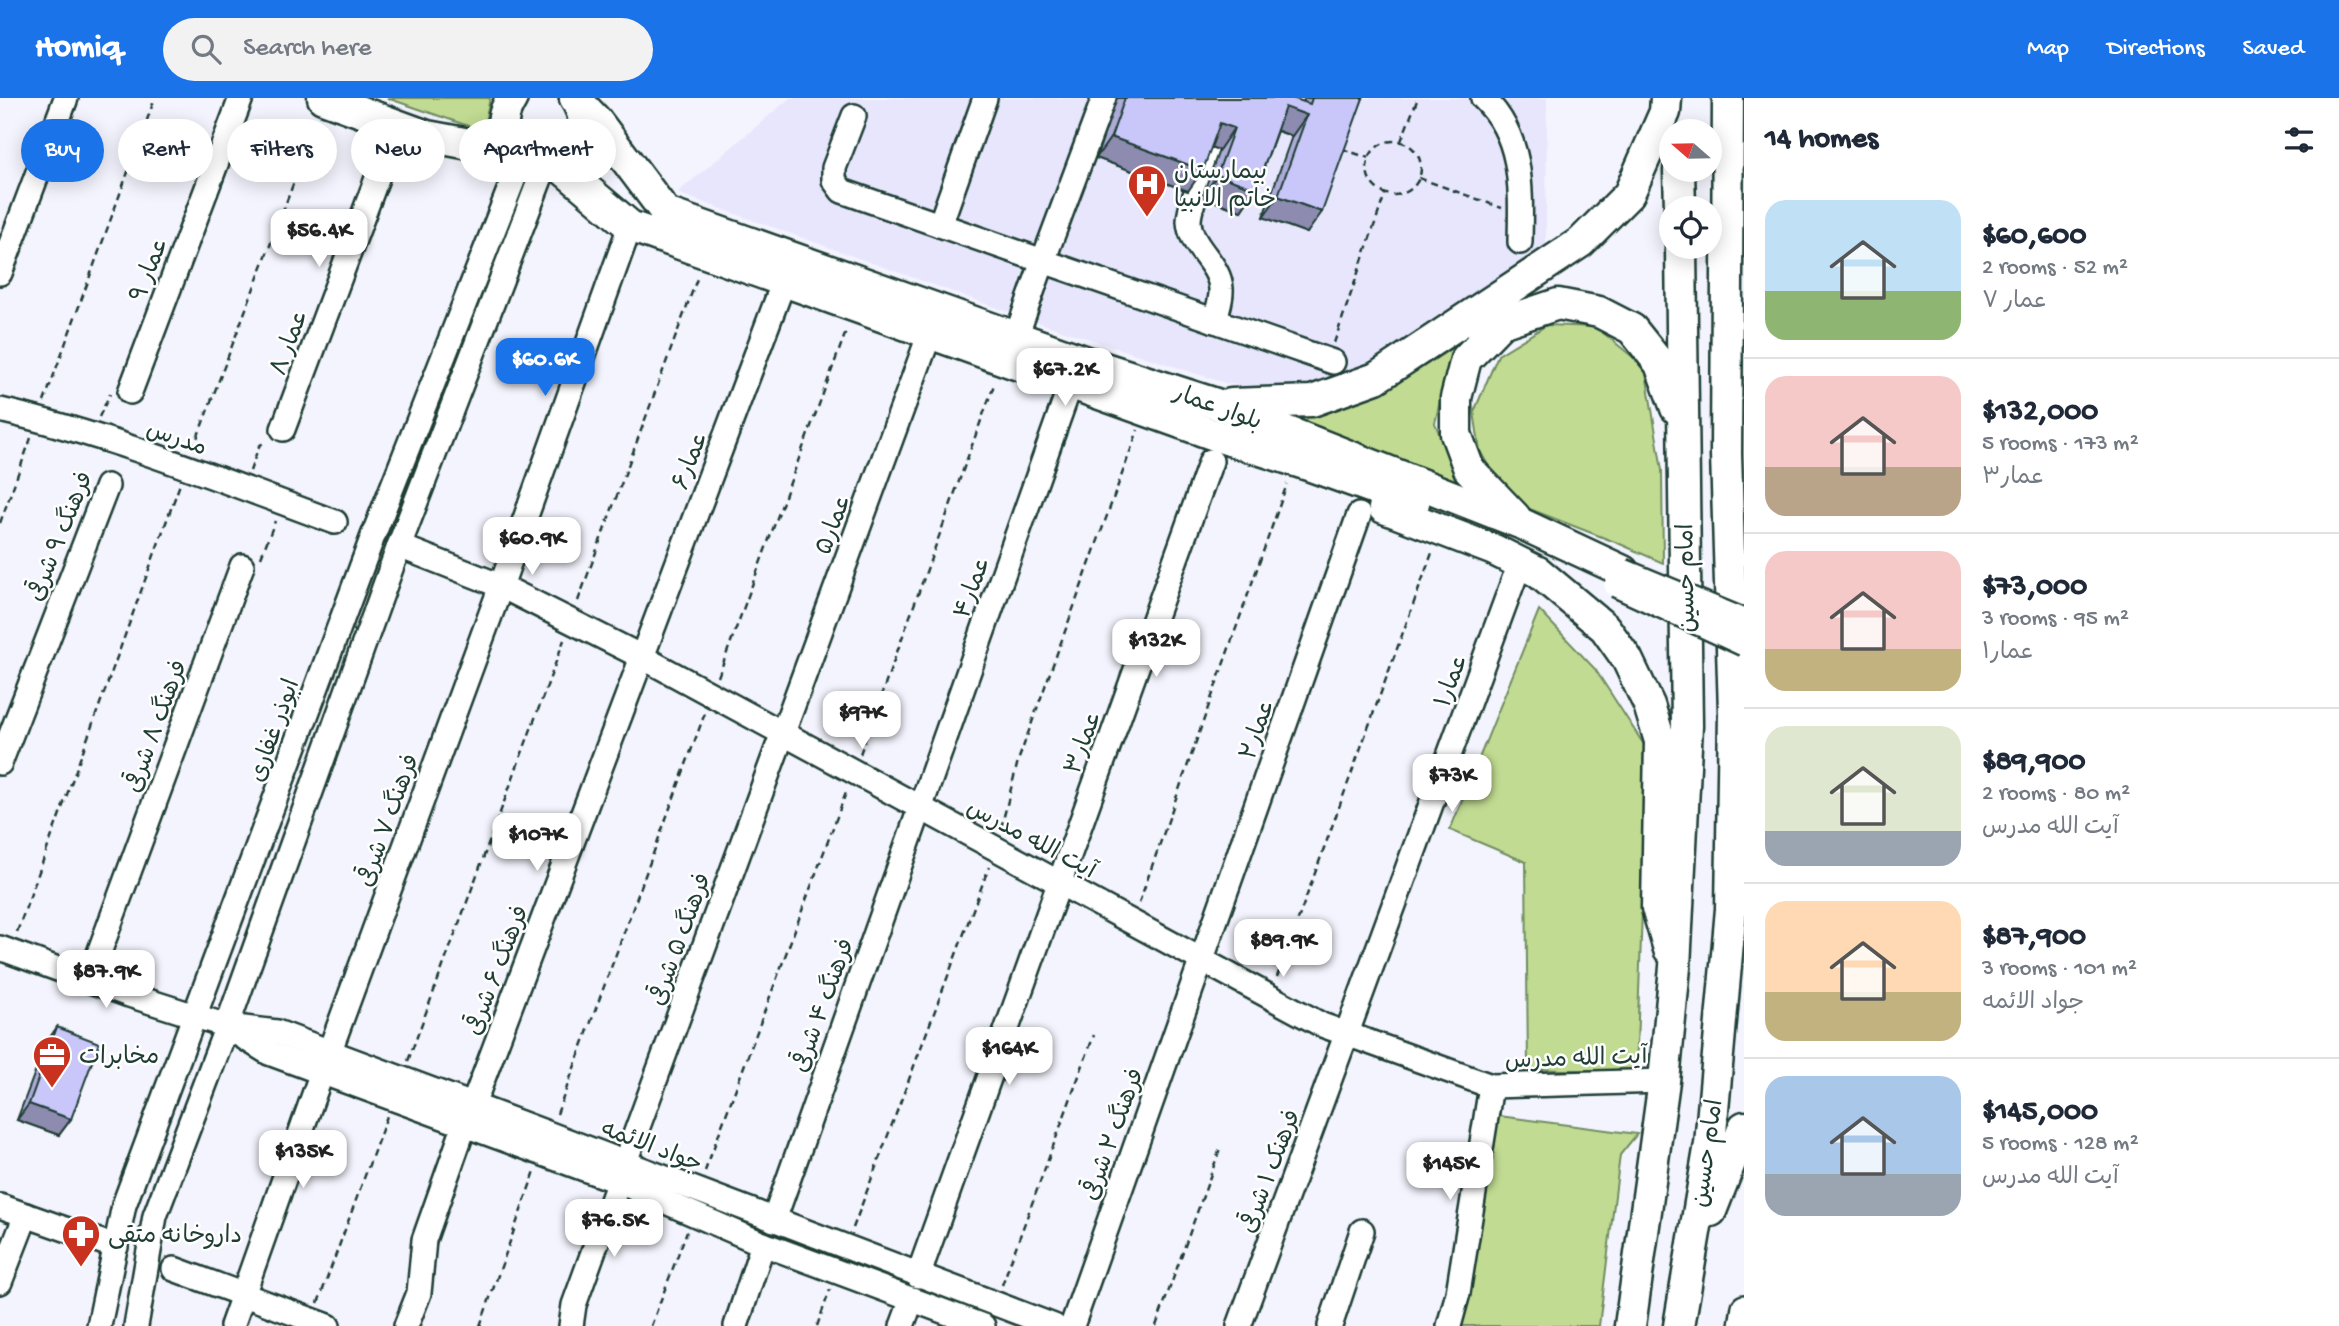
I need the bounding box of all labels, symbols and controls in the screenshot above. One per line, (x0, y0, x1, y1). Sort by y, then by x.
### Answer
search box (163, 18, 653, 81)
text: Homiq (35, 30, 121, 68)
icon: search (187, 30, 225, 68)
text: Search here (243, 34, 371, 65)
text: Map (2027, 35, 2069, 64)
text: Directions (2107, 35, 2205, 64)
text: Saved (2243, 35, 2304, 64)
chip: Buy (21, 119, 104, 182)
chip: Rent (118, 119, 213, 182)
chip: Filters (227, 119, 337, 182)
chip: New (351, 119, 445, 182)
chip: Apartment (459, 119, 616, 182)
north arrow (1659, 119, 1722, 182)
map controls (1659, 119, 1722, 259)
icon: filters (2280, 121, 2318, 159)
text: 14 homes (1765, 123, 1878, 158)
place label: بیمارستان خاتم الانبیا (1174, 159, 1276, 216)
hospital icon: بیمارستان خاتم الانبیا (1126, 163, 1168, 218)
button: locate (1659, 196, 1722, 259)
pin: $56.4K (262, 209, 376, 269)
text: $56.4K (287, 218, 351, 245)
text: $60,600 (1982, 220, 2086, 255)
icon: home (1821, 228, 1905, 312)
street label: عمار ۹ (126, 234, 177, 307)
text: 2 rooms · 52 m² (1982, 255, 2128, 282)
text: عمار ۷ (1982, 289, 2048, 316)
street label: عمار ۸ (266, 306, 317, 380)
pin: $60.6K (488, 338, 602, 398)
text: $60.6K (512, 347, 578, 374)
pin: $67.2K (1008, 348, 1122, 408)
text: $67.2K (1032, 357, 1098, 384)
street label: بلوار عمار (1168, 380, 1265, 439)
text: $132,000 (1982, 396, 2098, 431)
icon: home (1821, 404, 1905, 488)
street label: مدرس (142, 416, 210, 464)
street label: عمار۶ (668, 428, 717, 495)
text: 5 rooms · 173 m² (1982, 431, 2139, 458)
text: عمار۳ (1982, 465, 2045, 492)
street label: فرهنگ ۹ شرقی (19, 467, 101, 606)
street label: عمار۵ (811, 491, 860, 559)
pin: $60.9K (475, 518, 589, 577)
street label: امام حسین (1673, 523, 1704, 633)
text: $60.9K (499, 526, 565, 553)
street label: عمار۴ (950, 553, 999, 623)
text: $73,000 (1982, 571, 2087, 606)
icon: home (1821, 579, 1905, 663)
text: 3 rooms · 95 m² (1982, 606, 2129, 633)
pin: $132K (1107, 620, 1205, 679)
text: $132K (1128, 628, 1184, 655)
text: عمار۱ (1982, 640, 2034, 667)
street label: عمار۱ (1430, 651, 1476, 712)
street label: فرهنگ ۸ شرقی (117, 656, 196, 798)
street label: ابوذر غفاری (244, 676, 308, 787)
pin: $97K (821, 692, 903, 751)
street label: عمار۲ (1236, 696, 1283, 764)
text: $97K (839, 700, 885, 727)
street label: عمار۳ (1060, 707, 1110, 779)
text: $89,900 (1982, 746, 2085, 781)
street label: فرهنگ ۷ شرقی (349, 749, 428, 892)
pin: $73K (1411, 754, 1493, 814)
icon: home (1821, 754, 1905, 838)
text: $73K (1429, 763, 1475, 790)
text: 2 rooms · 80 m² (1982, 781, 2130, 808)
street label: آیت الله مدرس (961, 793, 1102, 888)
pin: $107K (488, 814, 586, 873)
text: آیت الله مدرس (1982, 815, 2119, 842)
text: $107K (508, 822, 566, 849)
street label: فرهنگ ۵ شرقی (641, 869, 720, 1010)
street label: فرهنگ ۶ شرقی (457, 901, 537, 1040)
pin: $89.9K (1226, 920, 1340, 979)
text: $87,900 (1982, 921, 2086, 956)
text: $89.9K (1250, 928, 1316, 955)
icon: home (1821, 929, 1905, 1013)
street label: فرهنگ ۴ شرقی (784, 934, 863, 1077)
pin: $87.9K (49, 950, 163, 1010)
text: 3 rooms · 101 m² (1982, 956, 2137, 983)
text: $87.9K (73, 959, 139, 986)
text: جواد الائمه (1982, 990, 2084, 1017)
pin: $164K (960, 1028, 1058, 1087)
office icon: مخابرات (31, 1034, 73, 1089)
text: $164K (982, 1036, 1036, 1063)
street label: آیت الله مدرس (1504, 1041, 1649, 1077)
place label: مخابرات (79, 1044, 159, 1073)
street label: فرهنگ ۲ شرقی (1074, 1064, 1153, 1205)
text: $145,000 (1982, 1096, 2098, 1131)
street label: امام حسین (1688, 1097, 1731, 1210)
icon: home (1821, 1104, 1905, 1188)
street label: فرهنک ۱ شرقی (1232, 1105, 1309, 1238)
street label: جواد الائمه (596, 1116, 706, 1181)
pin: $135K (254, 1130, 352, 1190)
text: 5 rooms · 128 m² (1982, 1131, 2139, 1158)
text: $135K (275, 1139, 331, 1166)
pin: $145K (1401, 1142, 1499, 1202)
text: $145K (1422, 1151, 1478, 1178)
text: آیت الله مدرس (1982, 1165, 2119, 1192)
pin: $76.5K (557, 1200, 671, 1259)
text: $76.5K (581, 1208, 647, 1235)
pharmacy icon: داروخانه متقی (60, 1213, 102, 1268)
place label: داروخانه متقی (108, 1223, 242, 1252)

